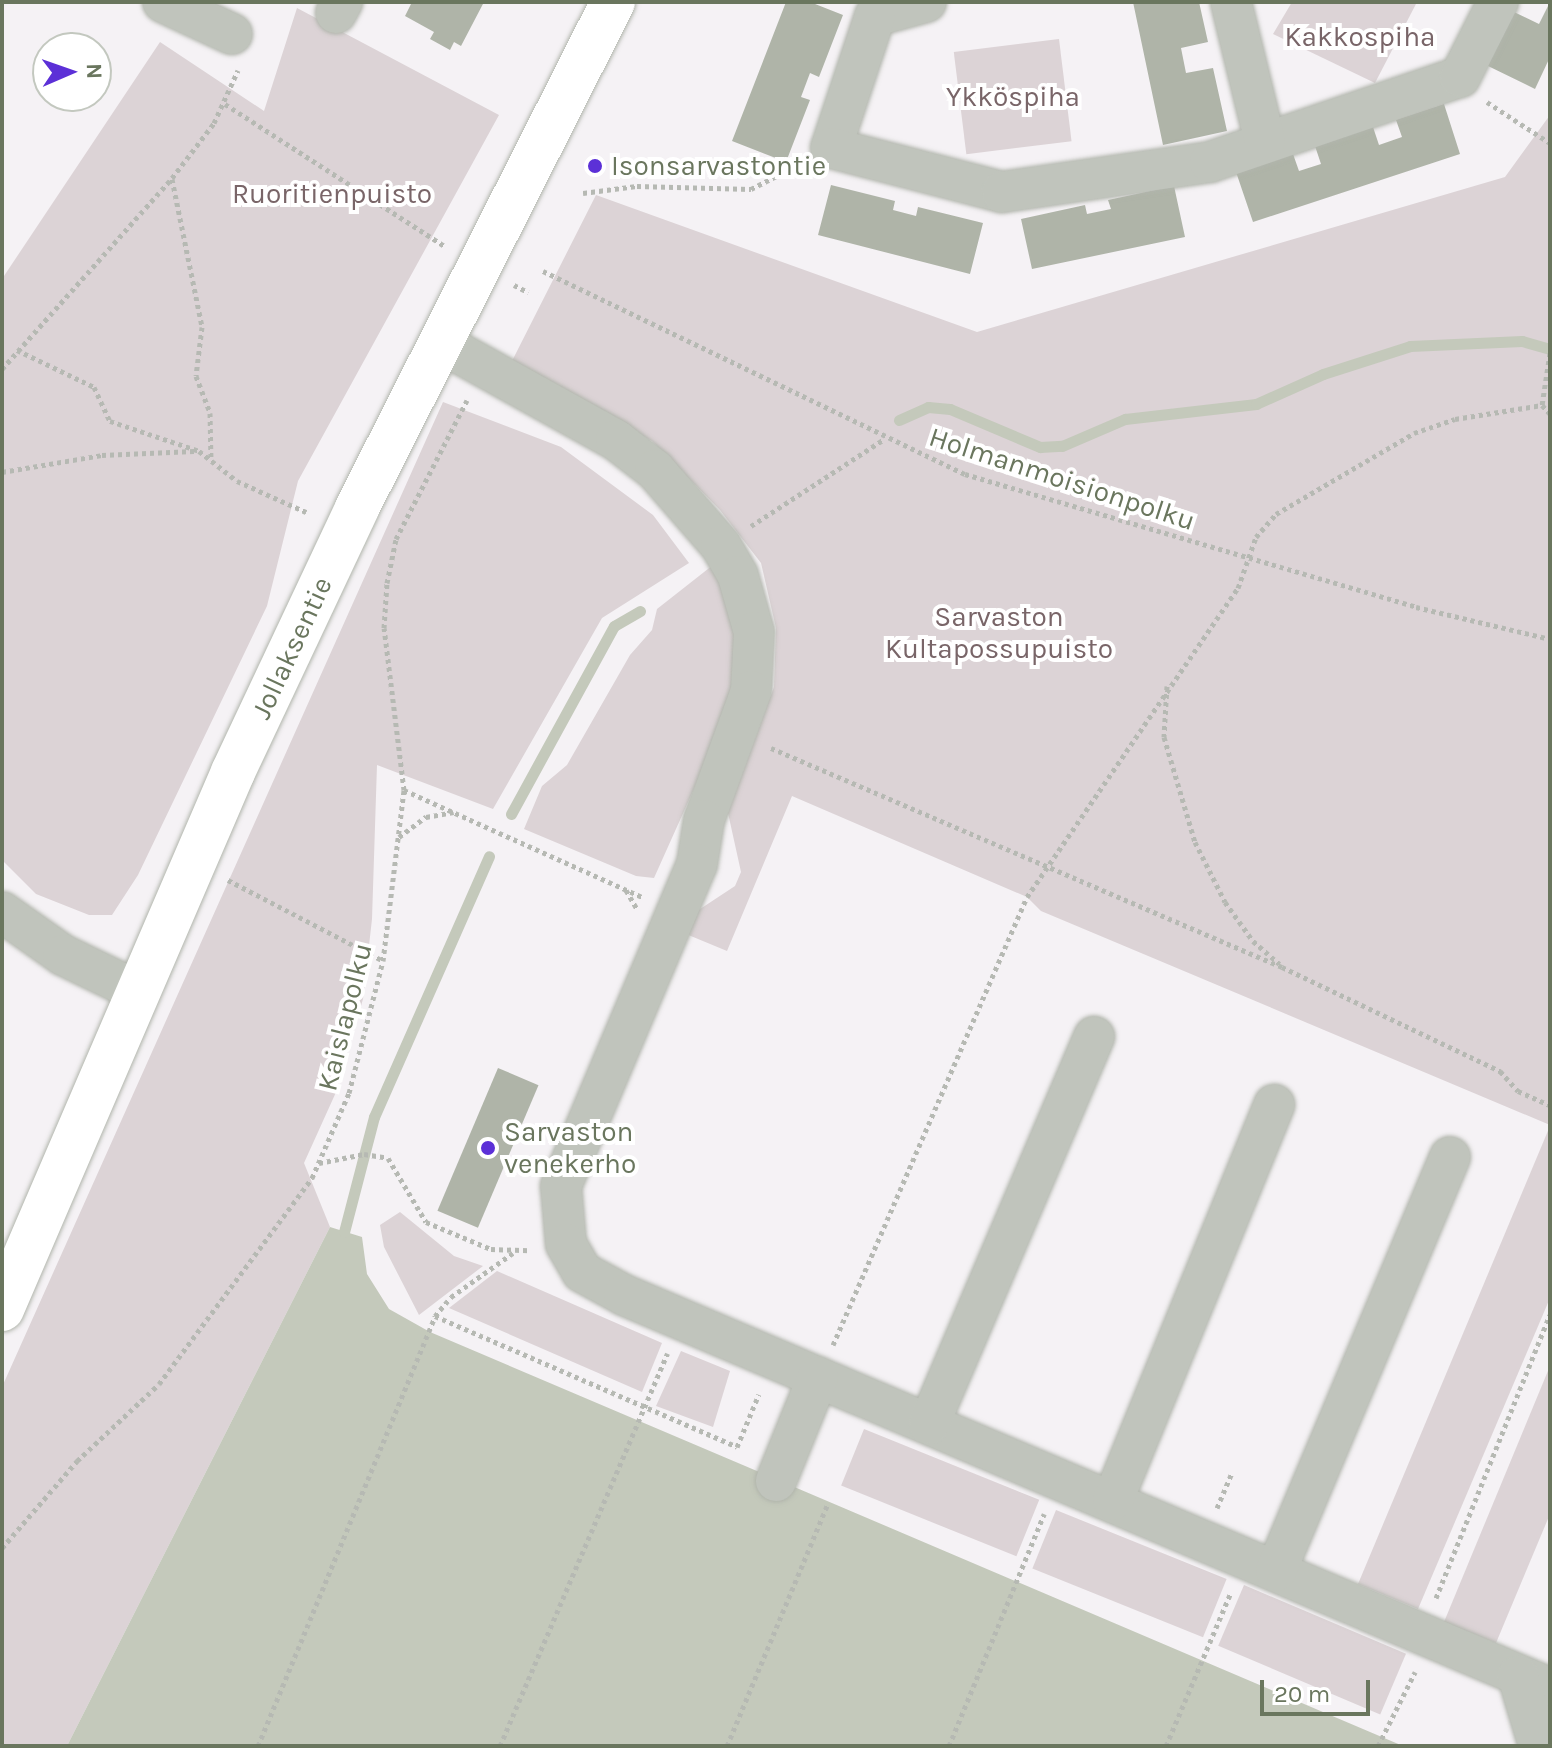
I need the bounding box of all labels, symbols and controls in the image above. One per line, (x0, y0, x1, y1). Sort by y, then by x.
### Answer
park label: Kakkospiha (1284, 20, 1436, 54)
north arrow (32, 32, 112, 112)
text: N (81, 63, 107, 80)
park label: Ykköspiha (946, 80, 1080, 114)
place label: Isonsarvastontie (611, 149, 826, 183)
marker: Isonsarvastontie (586, 157, 604, 175)
park label: Ruoritienpuisto (232, 177, 432, 211)
street label: Holmanmoisionpolku (925, 420, 1199, 538)
street label: Jollaksentie (245, 572, 339, 724)
park label: Sarvaston Kultapossupuisto (885, 600, 1113, 666)
street label: Kaislapolku (310, 940, 380, 1094)
place label: Sarvaston venekerho (504, 1115, 636, 1181)
marker: Sarvaston venekerho (479, 1139, 497, 1157)
scale bar (1264, 1664, 1374, 1714)
text: 20 m (1274, 1680, 1330, 1708)

